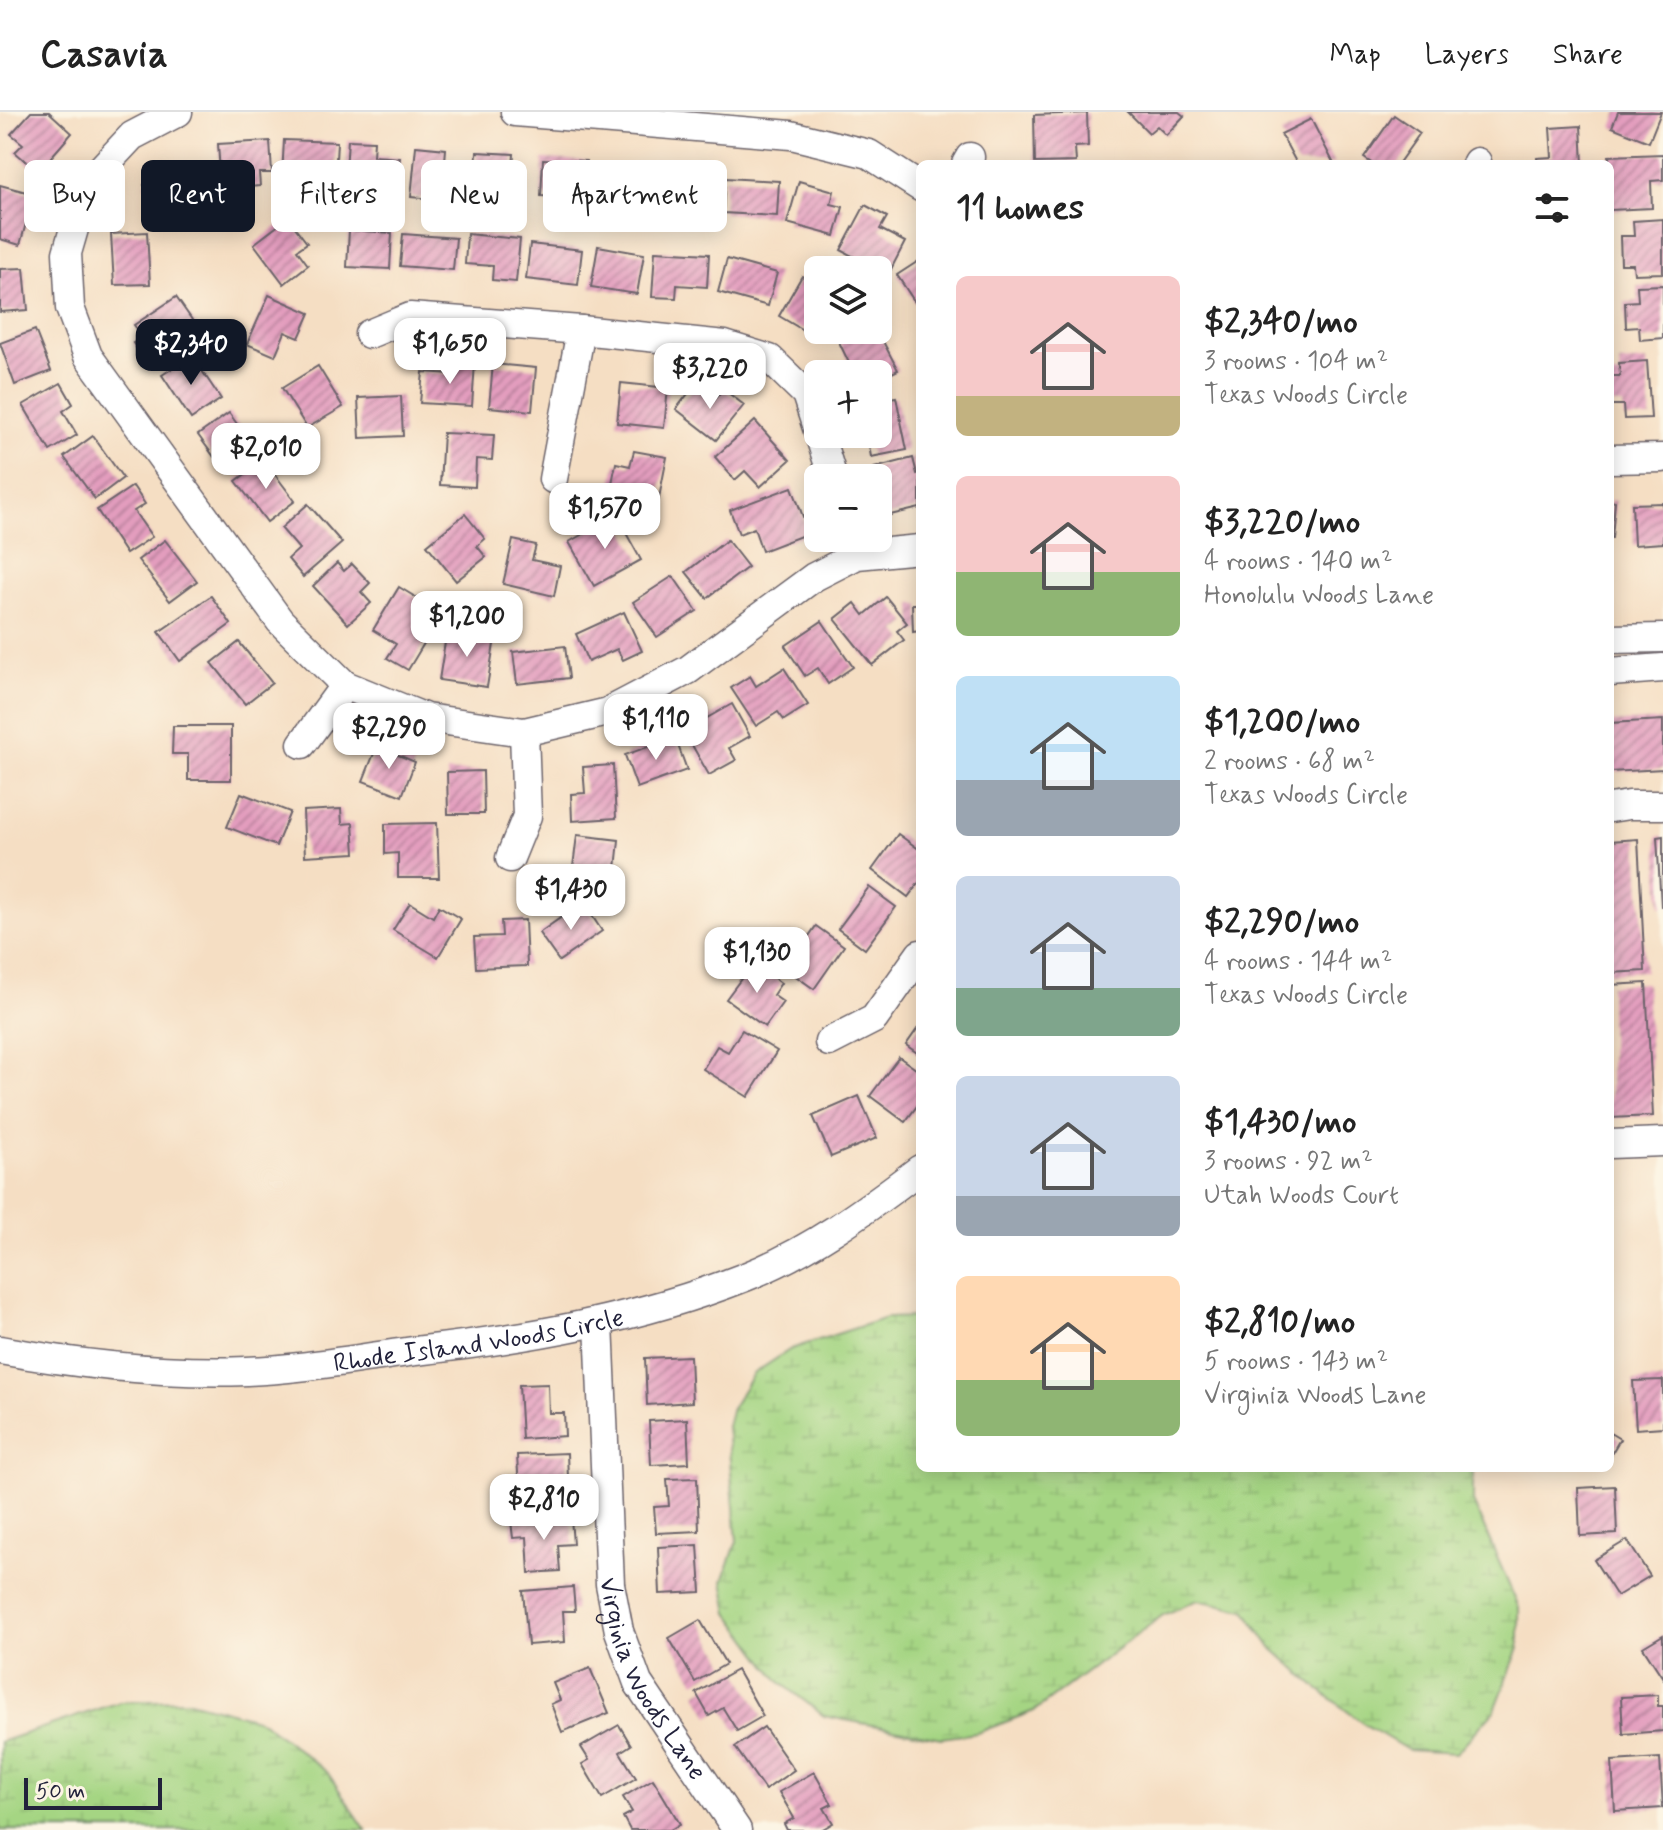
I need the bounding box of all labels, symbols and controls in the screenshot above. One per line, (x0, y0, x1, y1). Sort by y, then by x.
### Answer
text: Casavia (40, 31, 168, 80)
text: Map (1330, 37, 1381, 74)
text: Layers (1425, 37, 1509, 74)
text: Share (1553, 37, 1623, 74)
chip: Buy (24, 160, 125, 232)
chip: Rent (141, 160, 255, 232)
chip: Filters (271, 160, 405, 232)
chip: New (421, 160, 527, 232)
chip: Apartment (543, 160, 727, 232)
text: 11 homes (956, 186, 1084, 231)
icon: filters (1530, 186, 1574, 230)
map controls (804, 256, 892, 552)
button: layers (804, 256, 892, 344)
text: $2,340/mo (1204, 300, 1358, 345)
icon: home (1020, 308, 1116, 404)
pin: $1,650 (385, 318, 515, 386)
pin: $2,340 (126, 319, 256, 387)
text: $1,650 (412, 327, 488, 361)
text: $2,340 (154, 328, 228, 362)
pin: $3,220 (645, 343, 775, 411)
text: 3 rooms · 104 m² (1204, 345, 1388, 379)
text: $3,220 (672, 352, 748, 386)
button: + (804, 360, 892, 448)
text: Texas Woods Circle (1204, 379, 1408, 413)
pin: $2,010 (201, 423, 331, 491)
text: $2,010 (229, 432, 303, 466)
button: − (804, 464, 892, 552)
pin: $1,570 (540, 483, 670, 551)
text: $1,570 (567, 492, 643, 526)
text: $3,220/mo (1204, 500, 1360, 545)
icon: home (1020, 508, 1116, 604)
text: 4 rooms · 140 m² (1204, 545, 1393, 579)
text: Honolulu Woods Lane (1204, 579, 1434, 613)
pin: $1,200 (402, 591, 532, 659)
text: $1,200 (429, 600, 505, 634)
pin: $1,110 (591, 694, 721, 762)
text: $1,200/mo (1204, 700, 1360, 745)
pin: $2,290 (324, 703, 454, 771)
text: $1,110 (622, 703, 690, 737)
icon: home (1020, 708, 1116, 804)
text: $2,290 (351, 712, 427, 746)
text: 2 rooms · 68 m² (1204, 745, 1375, 779)
text: Texas Woods Circle (1204, 779, 1408, 813)
pin: $1,430 (506, 864, 636, 932)
text: $1,430 (534, 873, 608, 907)
text: $2,290/mo (1204, 900, 1359, 945)
icon: home (1020, 908, 1116, 1004)
pin: $1,130 (692, 927, 822, 995)
text: $1,130 (723, 936, 791, 970)
text: 4 rooms · 144 m² (1204, 945, 1392, 979)
text: Texas Woods Circle (1204, 979, 1408, 1013)
text: $1,430/mo (1204, 1100, 1357, 1145)
icon: home (1020, 1108, 1116, 1204)
text: 3 rooms · 92 m² (1204, 1145, 1373, 1179)
text: Utah Woods Court (1204, 1179, 1399, 1213)
text: $2,810/mo (1204, 1300, 1355, 1345)
street label: Rhode Island Woods Circle (331, 1301, 628, 1381)
icon: home (1020, 1308, 1116, 1404)
text: 5 rooms · 143 m² (1204, 1345, 1388, 1379)
text: Virginia Woods Lane (1204, 1379, 1427, 1413)
pin: $2,810 (479, 1474, 609, 1542)
text: $2,810 (508, 1483, 580, 1517)
street label: Virginia Woods Lane (590, 1575, 714, 1787)
scale bar (24, 1774, 162, 1810)
text: 50 m (36, 1778, 85, 1806)

